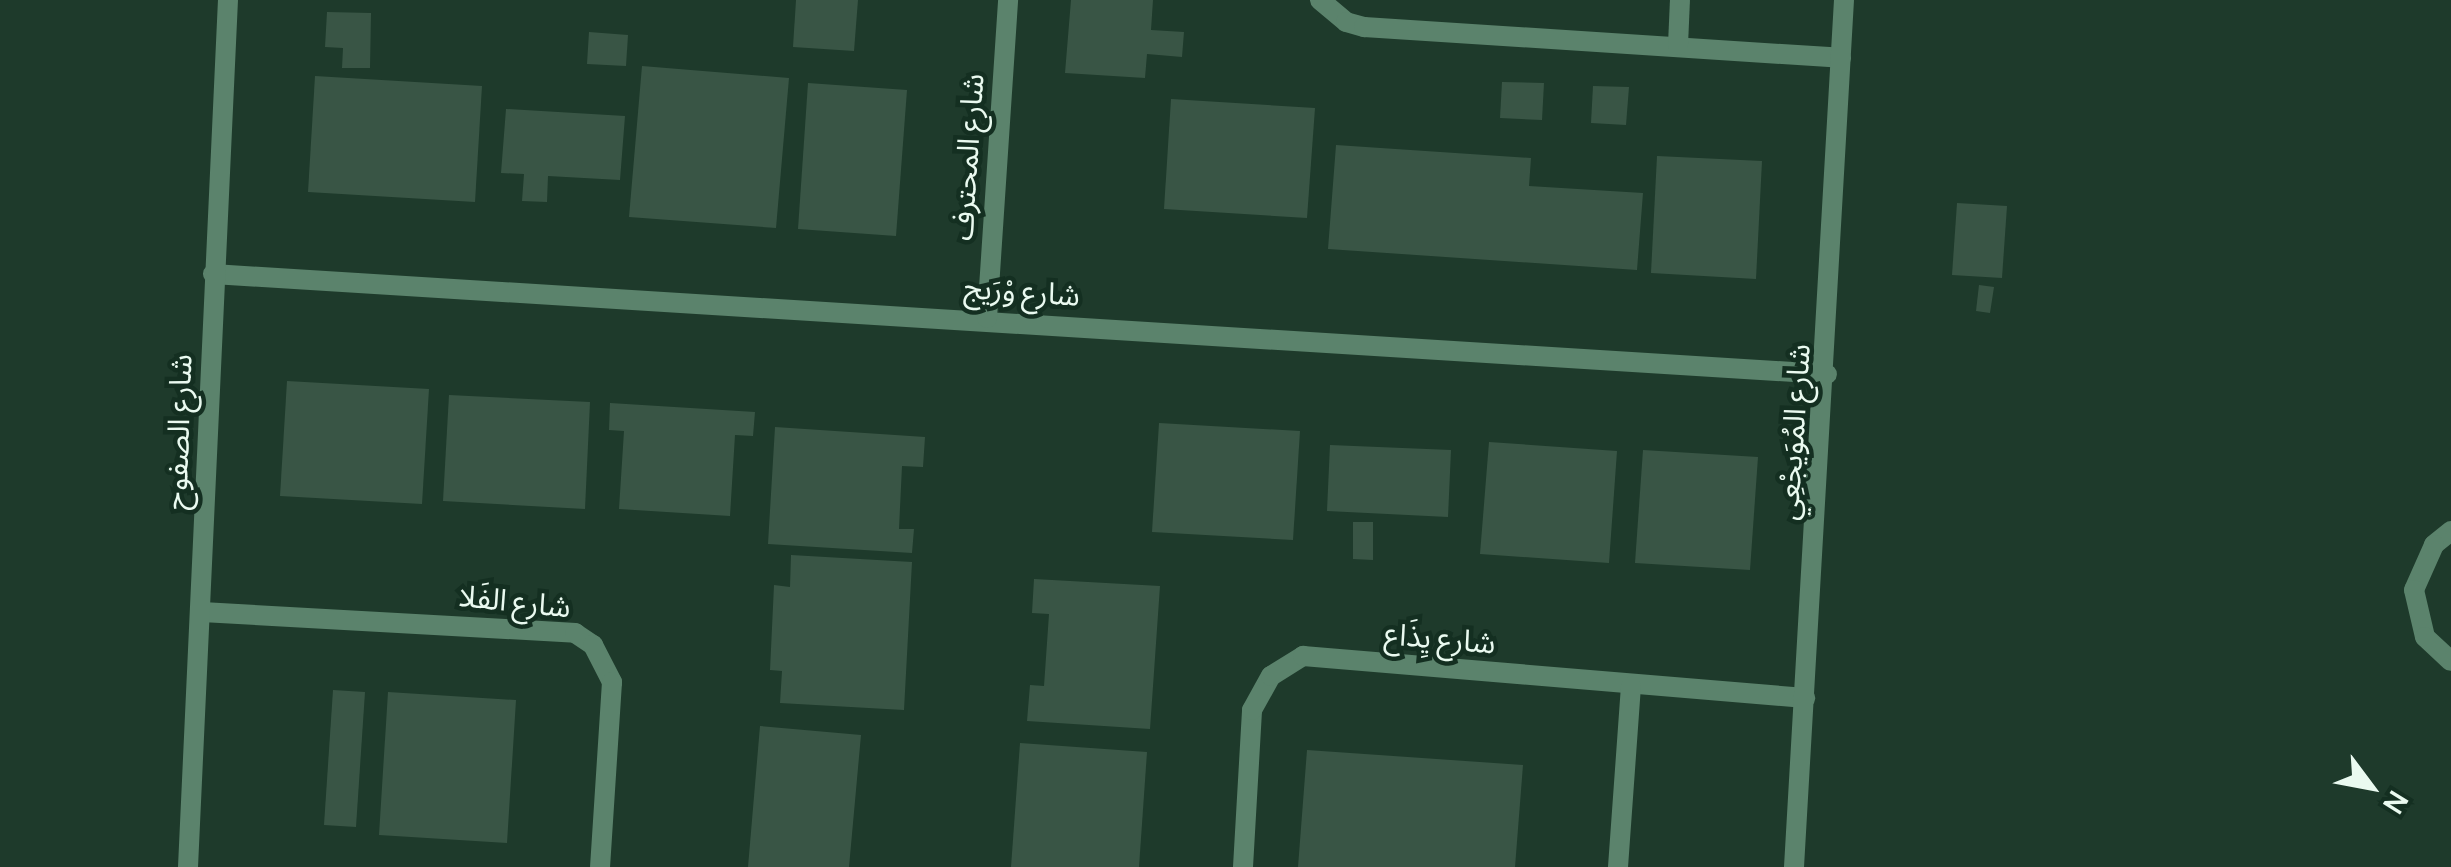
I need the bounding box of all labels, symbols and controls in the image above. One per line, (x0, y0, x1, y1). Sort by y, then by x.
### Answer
street label: شارع المحترف (943, 72, 991, 242)
street label: شارع وْرَيج (963, 269, 1081, 313)
street label: شارع المُوَيجْعِي (1769, 343, 1817, 521)
street label: شارع الصفوح (157, 353, 199, 511)
street label: شارع الفَلا (457, 577, 573, 625)
street label: شارع يِذَاع (1383, 615, 1497, 661)
north arrow (2321, 737, 2421, 837)
text: N (2375, 784, 2418, 821)

